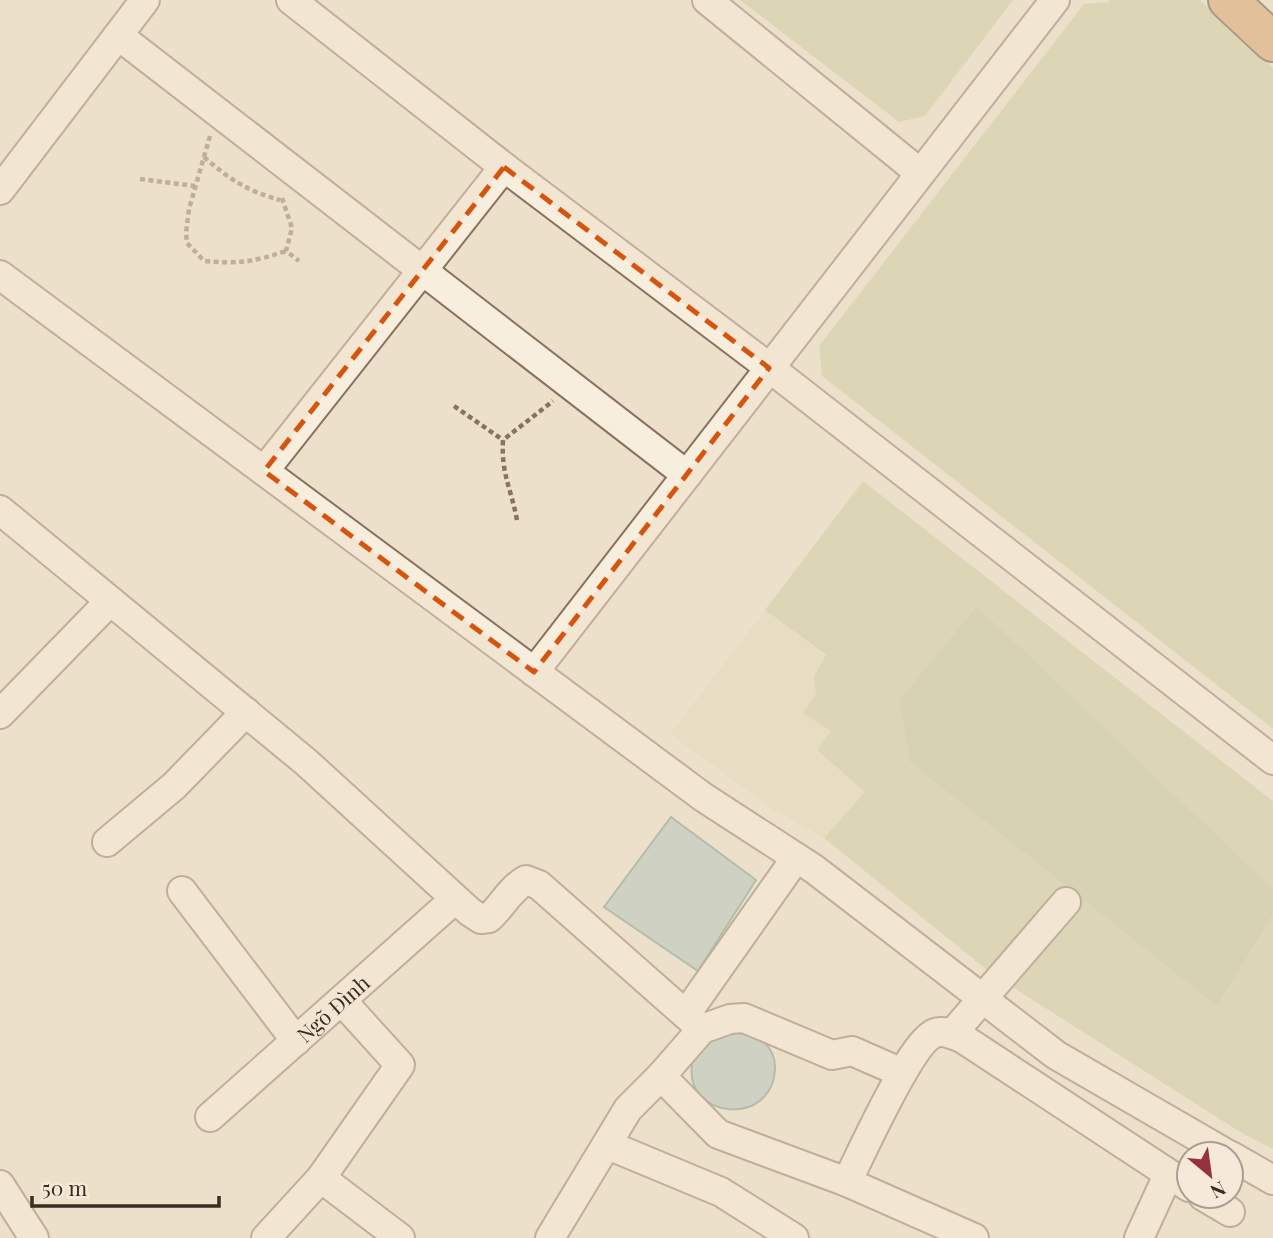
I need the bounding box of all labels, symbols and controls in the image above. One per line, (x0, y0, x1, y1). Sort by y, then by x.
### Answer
street label: Ngõ Đình (290, 968, 375, 1048)
north arrow (1175, 1140, 1245, 1210)
scale bar (32, 1164, 219, 1208)
text: 50 m (42, 1173, 88, 1201)
text: N (1206, 1176, 1231, 1206)

